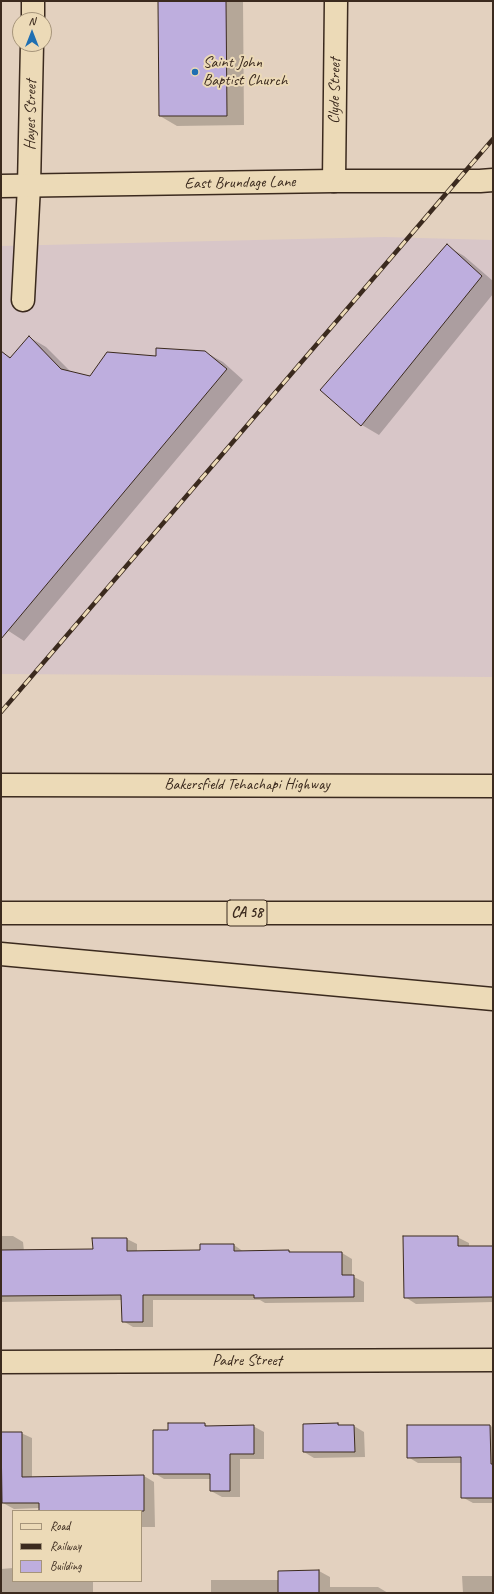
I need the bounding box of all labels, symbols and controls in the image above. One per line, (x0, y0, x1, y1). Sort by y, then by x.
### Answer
north arrow (12, 12, 52, 52)
text: N (29, 14, 35, 28)
place label: Saint John Baptist Church (203, 53, 287, 91)
street label: Clyde Street (325, 58, 345, 124)
marker: Saint John Baptist Church (190, 67, 200, 77)
street label: Hayes Street (21, 80, 41, 150)
street label: East Brundage Lane (184, 172, 296, 194)
street label: Bakersfield Tehachapi Highway (164, 775, 330, 795)
road number: CA 58 (227, 900, 267, 926)
street label: Padre Street (212, 1351, 282, 1371)
legend (12, 1510, 142, 1582)
text: Road (50, 1518, 70, 1534)
text: Railway (50, 1538, 81, 1554)
text: Building (50, 1558, 82, 1574)

